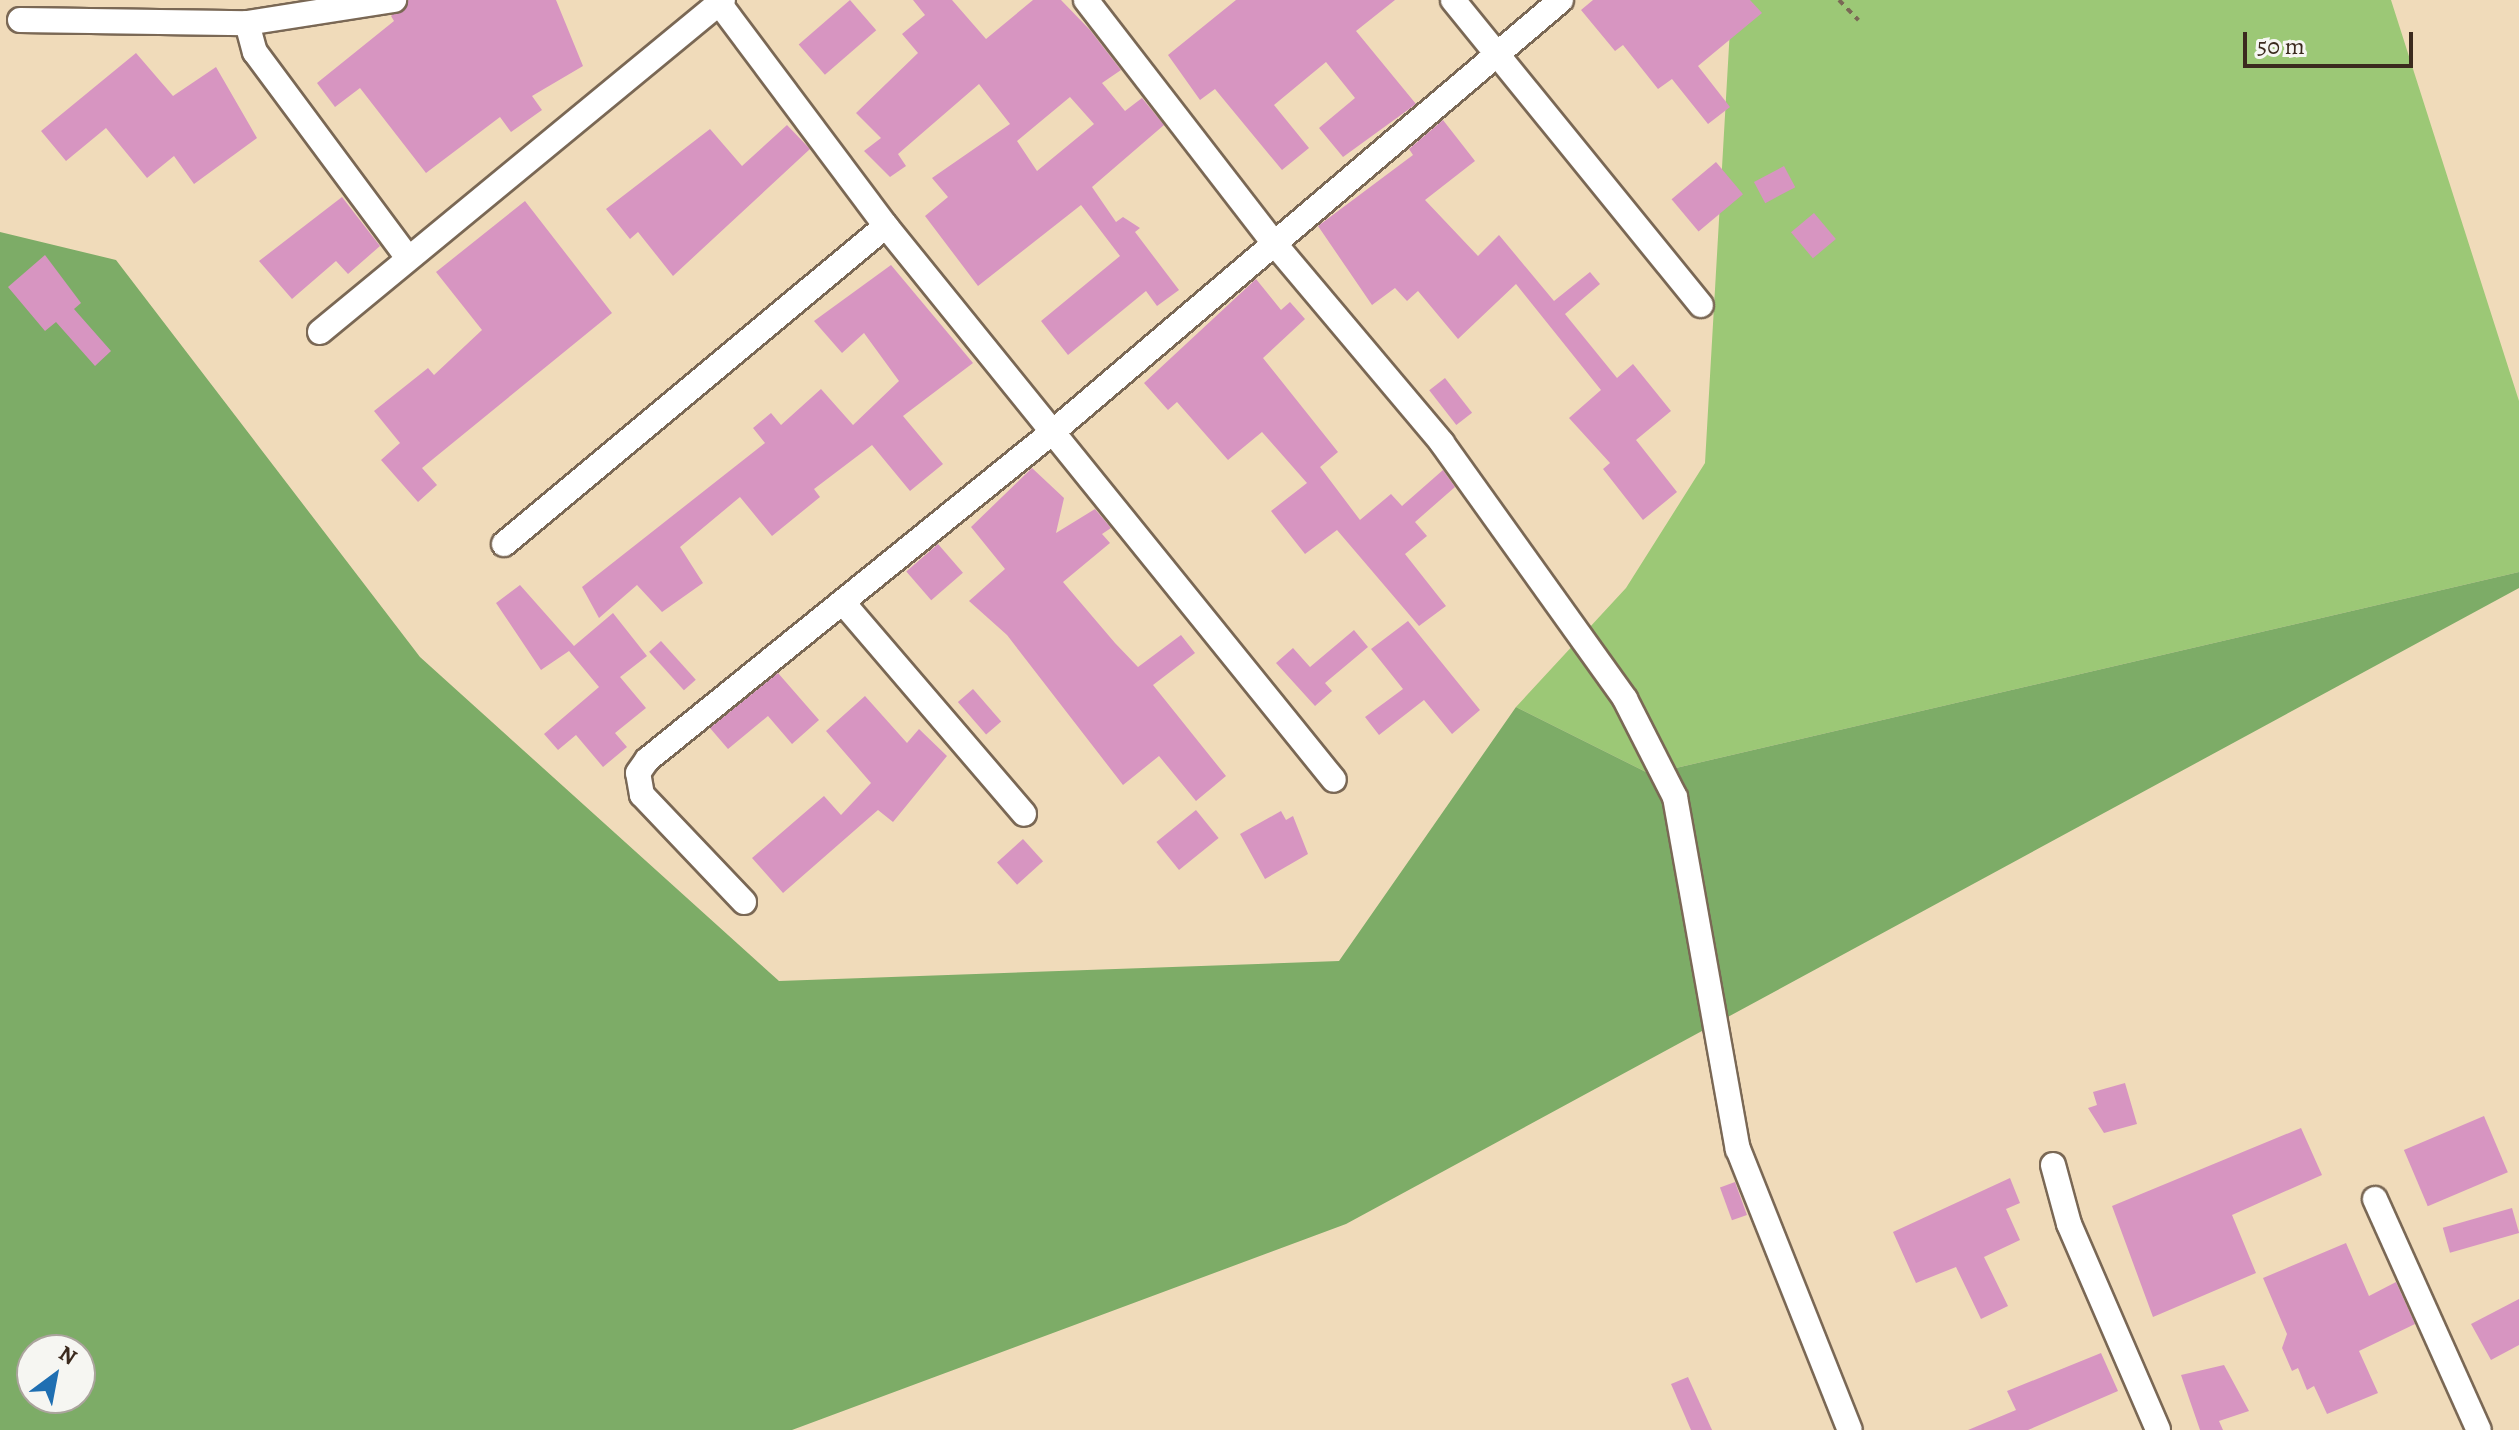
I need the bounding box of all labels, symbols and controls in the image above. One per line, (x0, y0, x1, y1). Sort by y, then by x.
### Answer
scale bar (2247, 16, 2417, 66)
text: 50 m (2257, 30, 2305, 62)
north arrow (16, 1334, 96, 1414)
text: N (53, 1338, 82, 1372)

